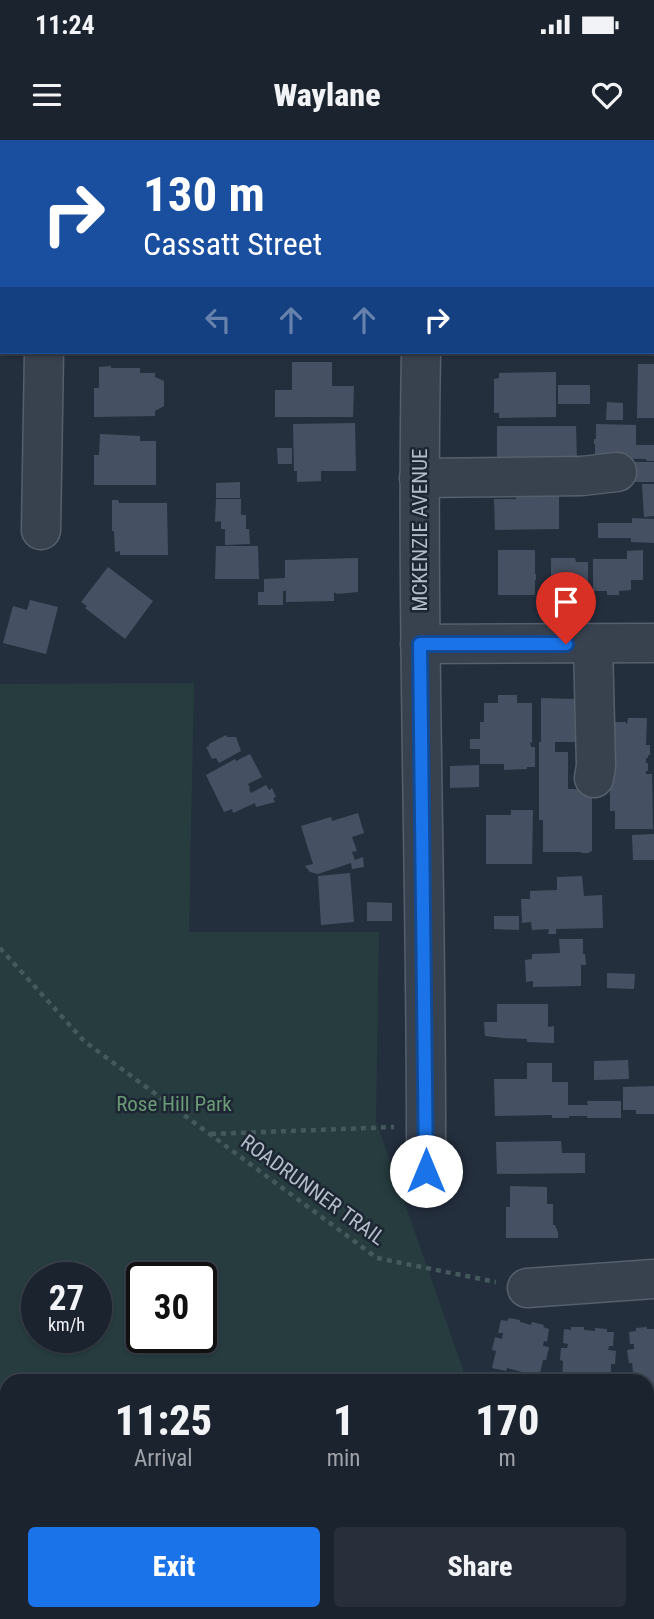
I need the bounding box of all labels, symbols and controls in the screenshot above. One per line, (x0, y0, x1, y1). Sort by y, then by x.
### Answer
text: 11:24 (35, 10, 95, 40)
icon: menu (28, 76, 66, 114)
text: Waylane (273, 76, 381, 114)
icon: heart (588, 76, 626, 114)
text: 130 m (143, 166, 265, 223)
icon: right (28, 168, 119, 259)
text: Cassatt Street (143, 225, 322, 263)
icon: left (199, 301, 237, 339)
icon: ahead (272, 301, 310, 339)
icon: ahead (345, 301, 383, 339)
icon: right (418, 301, 456, 339)
street label: MCKENZIE AVENUE (408, 449, 432, 611)
pin (536, 572, 596, 644)
icon: arrive (547, 583, 585, 621)
park label: Rose Hill Park (116, 1092, 232, 1116)
street label: ROADRUNNER TRAIL (236, 1130, 390, 1250)
position arrow (389, 1134, 463, 1208)
speed limit sign: 30 (126, 1262, 217, 1353)
text: 27 (49, 1278, 84, 1319)
text: km/h (48, 1314, 85, 1335)
text: 11:25 (115, 1396, 212, 1445)
text: 1 (333, 1396, 354, 1445)
text: 170 (475, 1396, 539, 1445)
text: Arrival (134, 1445, 193, 1472)
text: min (327, 1445, 360, 1472)
text: m (499, 1445, 516, 1472)
button: Exit (28, 1527, 320, 1607)
button: Share (334, 1527, 626, 1607)

